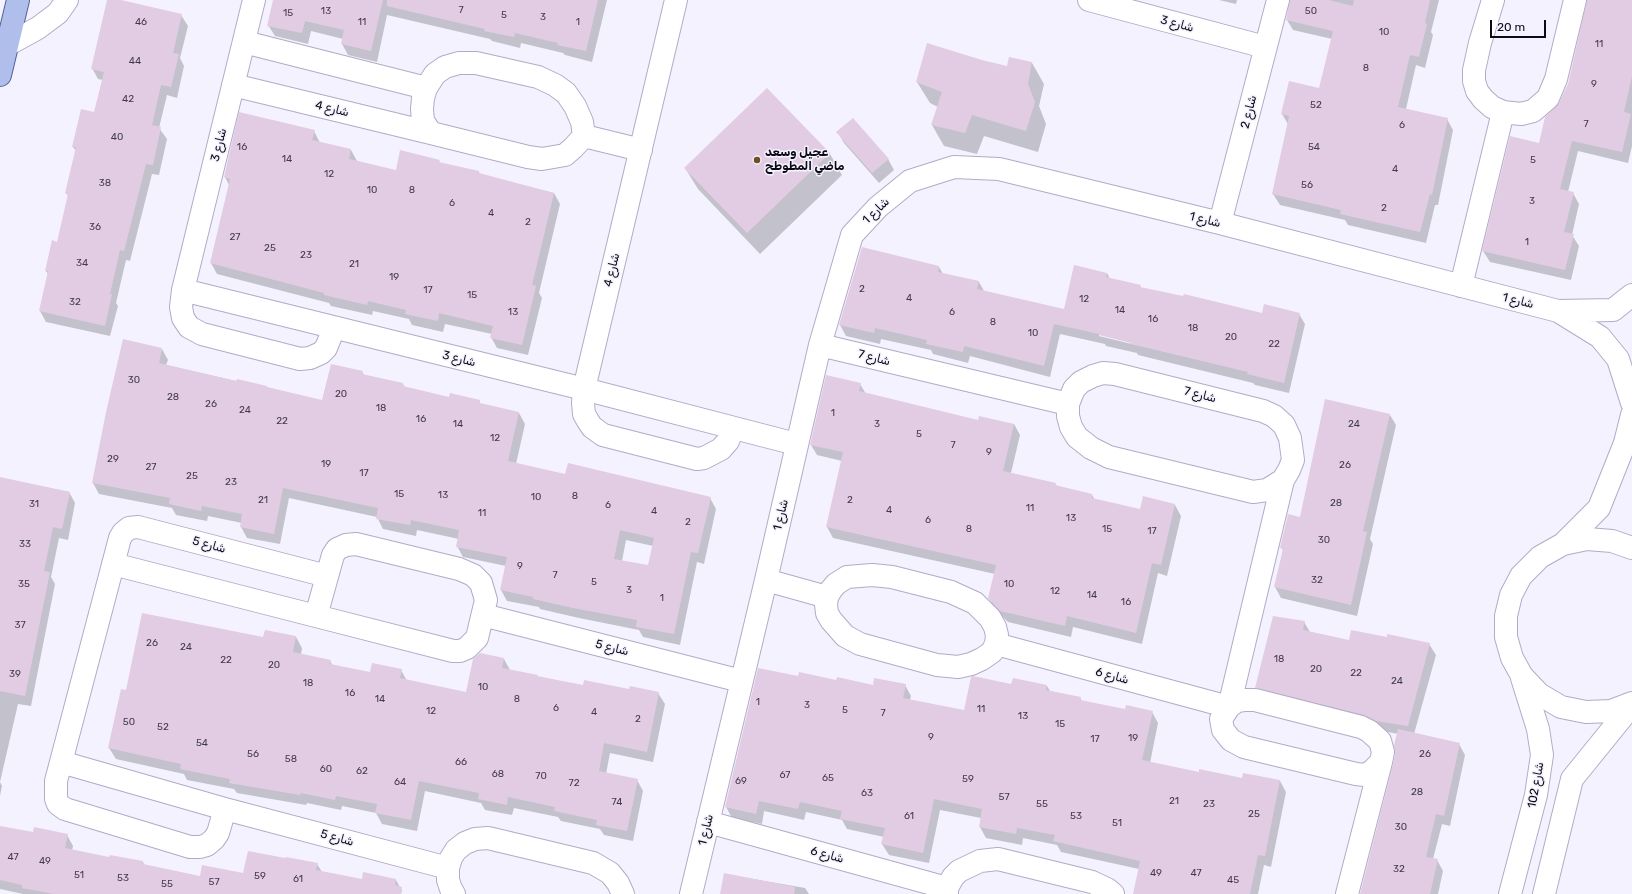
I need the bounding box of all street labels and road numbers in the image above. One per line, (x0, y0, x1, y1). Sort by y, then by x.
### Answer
street label: شارع 3 (1159, 13, 1195, 35)
street label: شارع 2 (1238, 94, 1260, 130)
street label: شارع 4 (314, 98, 350, 120)
street label: شارع 3 (208, 127, 230, 163)
street label: شارع 1 (859, 195, 893, 227)
street label: شارع 1 (1188, 209, 1222, 231)
street label: شارع 4 (601, 252, 623, 288)
street label: شارع 1 (1501, 290, 1535, 312)
street label: شارع 7 (856, 347, 892, 369)
street label: شارع 3 (441, 348, 477, 370)
street label: شارع 7 (1182, 384, 1218, 406)
street label: شارع 1 (770, 498, 792, 532)
street label: شارع 5 (191, 534, 227, 556)
street label: شارع 5 (594, 637, 630, 659)
street label: شارع 6 (1094, 665, 1130, 687)
street label: شارع 102 (1525, 761, 1547, 809)
street label: شارع 1 (695, 813, 717, 847)
street label: شارع 5 (319, 827, 355, 849)
street label: شارع 6 (809, 844, 845, 866)

